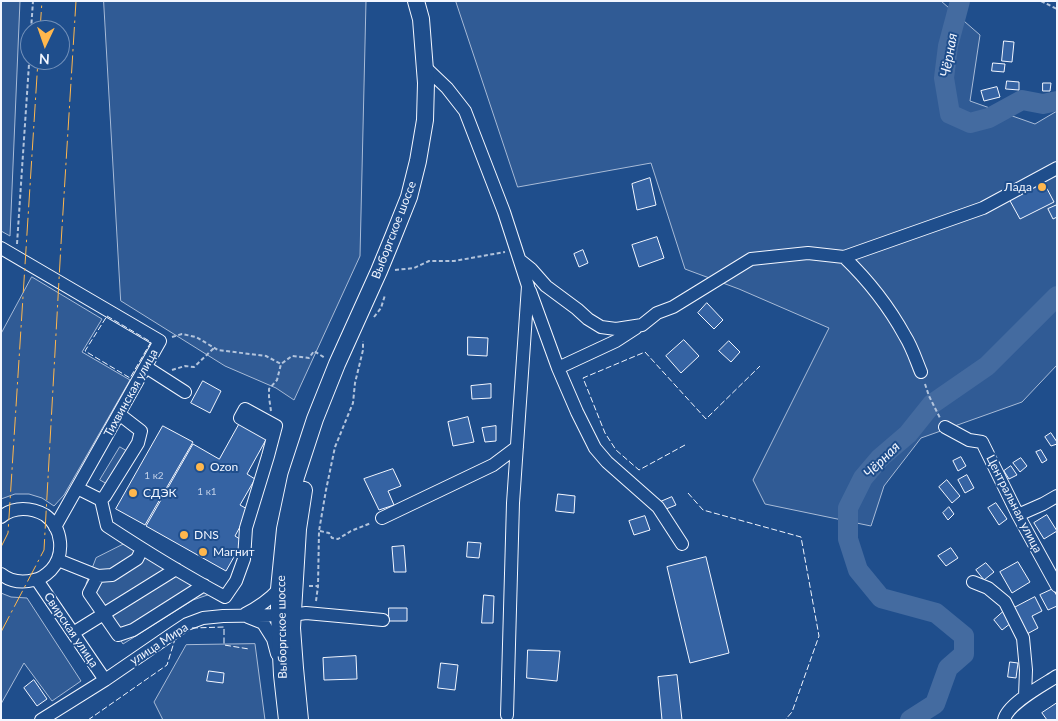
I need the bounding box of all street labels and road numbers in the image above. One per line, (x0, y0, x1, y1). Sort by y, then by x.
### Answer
street label: Выборгское шоссе (369, 179, 419, 281)
street label: Тихвинская улица (101, 347, 161, 439)
street label: Центральная улица (983, 453, 1045, 555)
street label: Выборгское шоссе (274, 575, 290, 679)
street label: Свирская улица (41, 590, 101, 670)
street label: улица Мира (127, 620, 191, 668)

